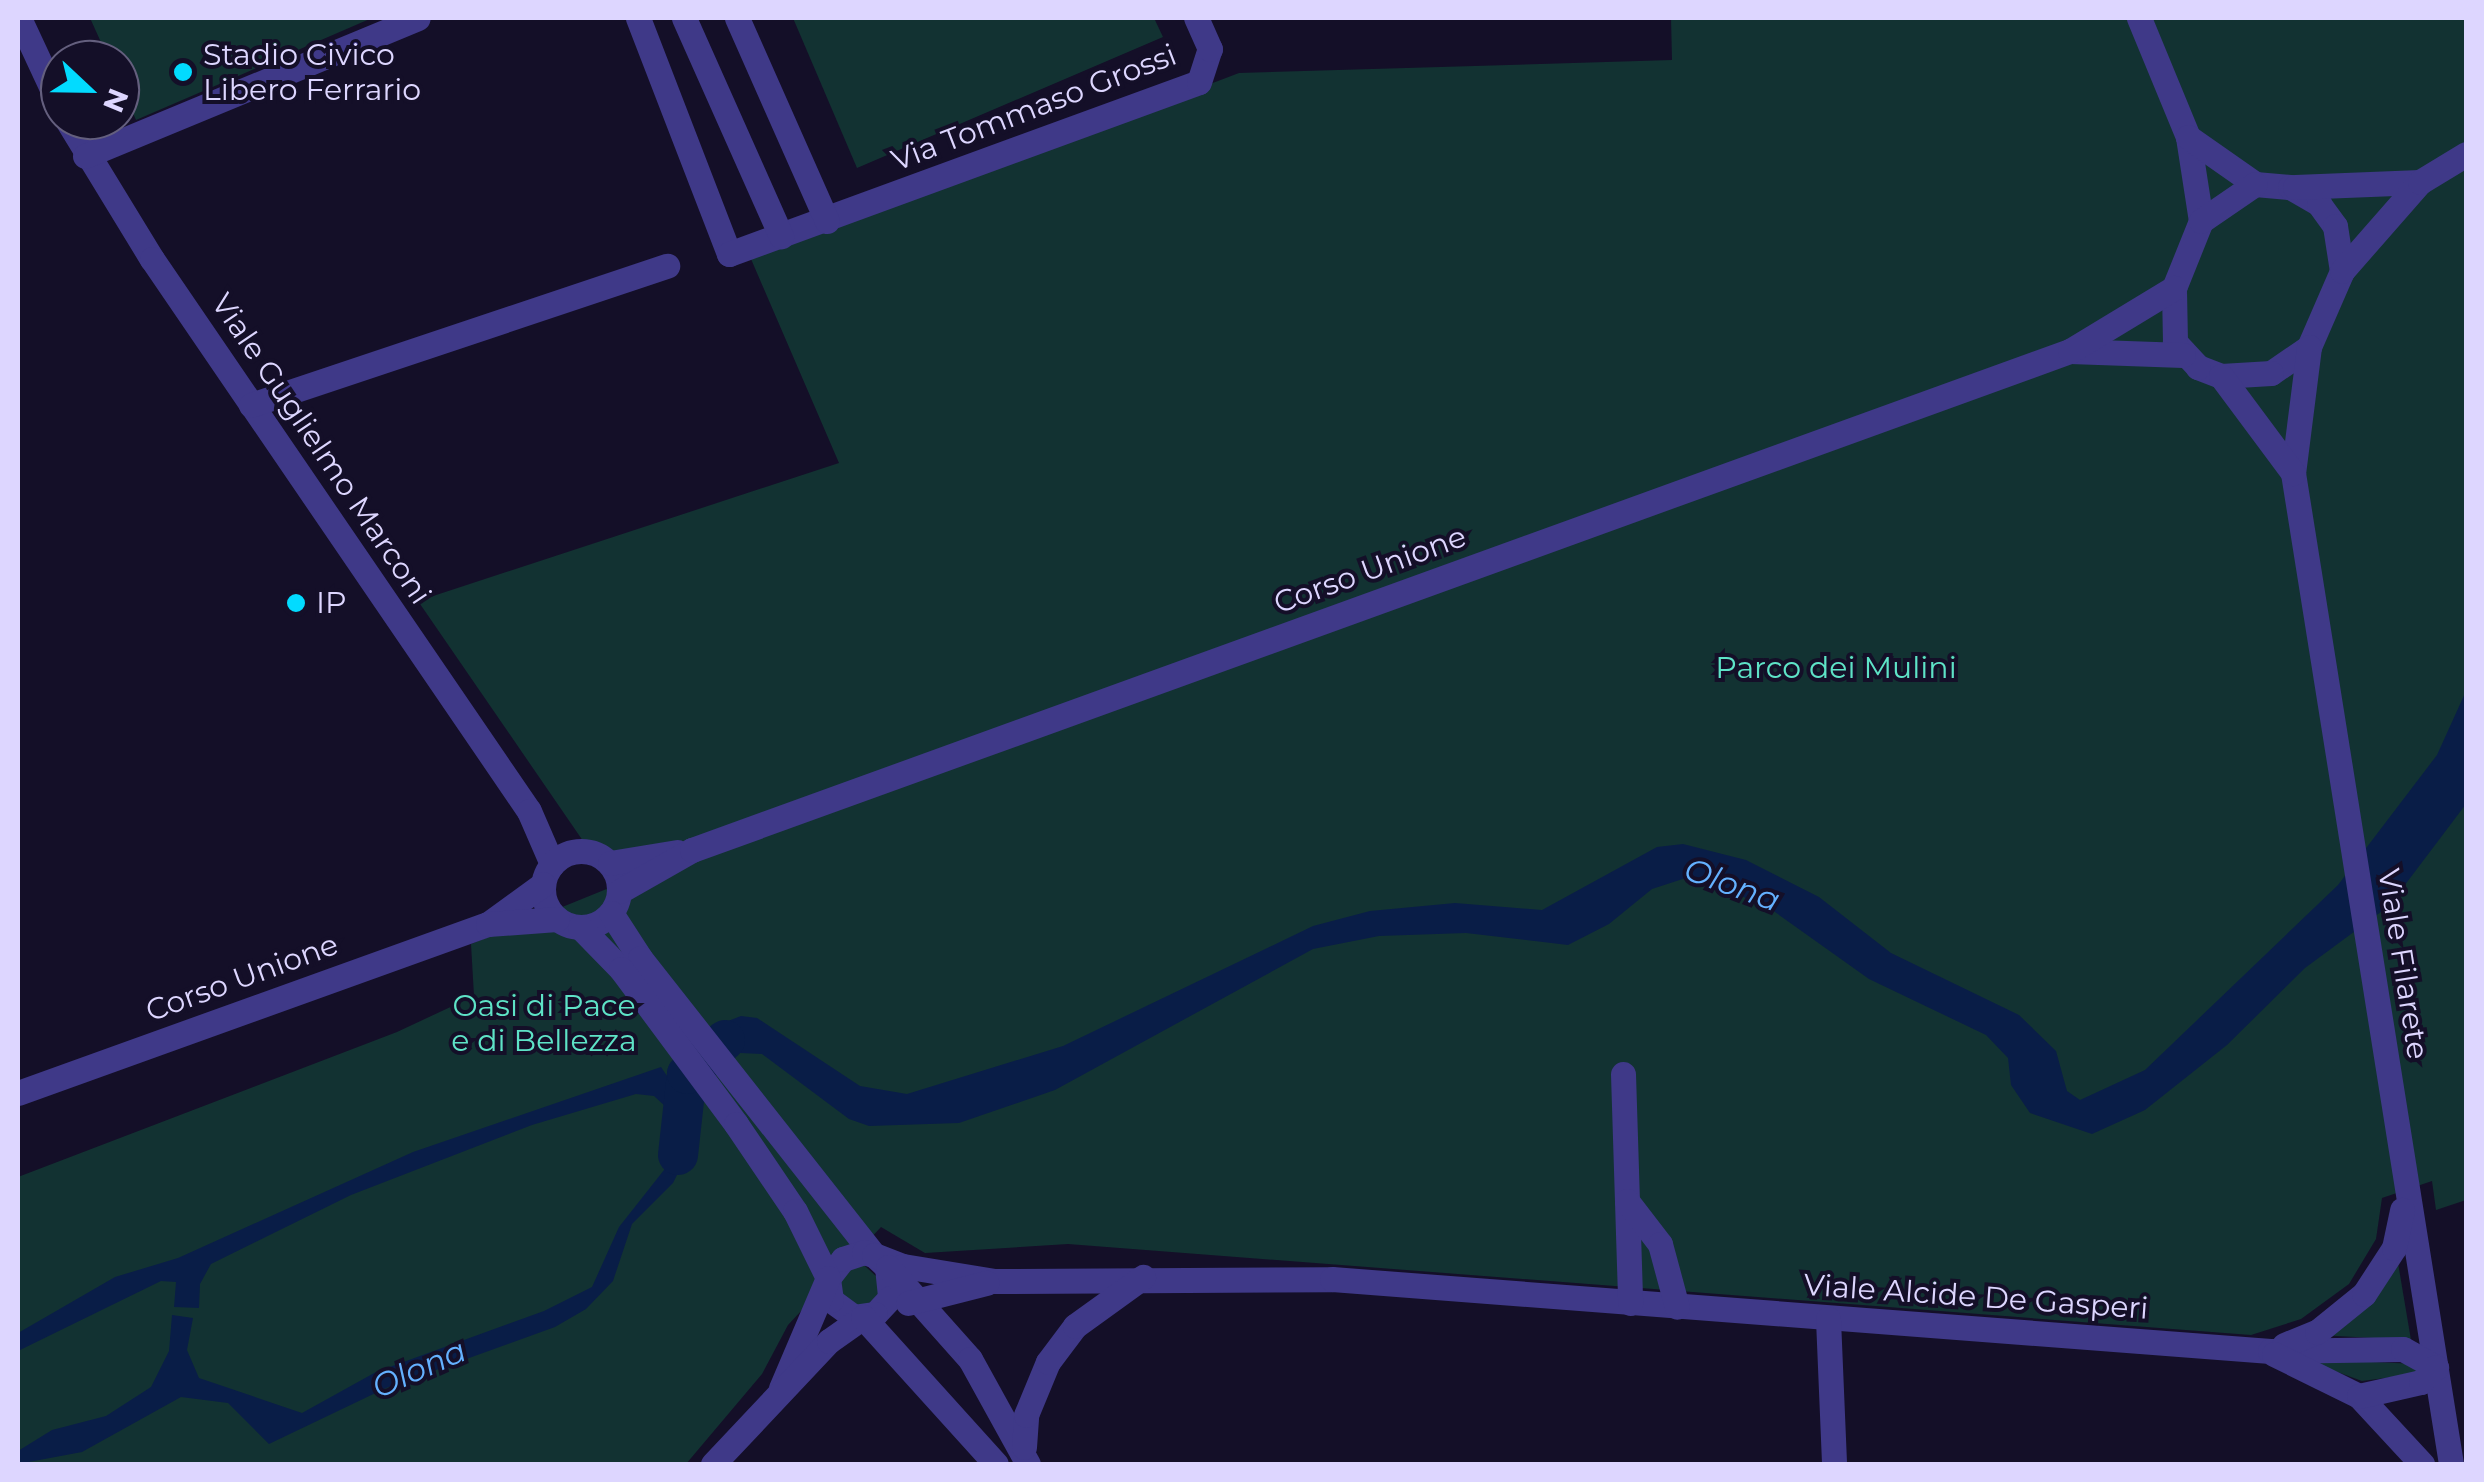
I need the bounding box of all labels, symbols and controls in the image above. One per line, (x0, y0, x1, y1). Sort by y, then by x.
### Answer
place label: Stadio Civico Libero Ferrario (203, 37, 421, 108)
street label: Via Tommaso Grossi (887, 37, 1181, 179)
north arrow (40, 40, 140, 140)
marker: Stadio Civico Libero Ferrario (172, 61, 194, 83)
text: N (96, 84, 136, 117)
street label: Viale Guglielmo Marconi (204, 287, 438, 611)
street label: Corso Unione (1269, 519, 1471, 621)
place label: IP (316, 585, 347, 621)
marker: IP (285, 592, 307, 614)
park label: Parco dei Mulini (1715, 650, 1957, 686)
water label: Olona (1679, 850, 1785, 920)
street label: Viale Filarete (2370, 866, 2436, 1062)
street label: Corso Unione (141, 927, 343, 1029)
park label: Oasi di Pace e di Bellezza (451, 988, 637, 1058)
street label: Viale Alcide De Gasperi (1802, 1267, 2150, 1327)
water label: Olona (366, 1331, 472, 1407)

